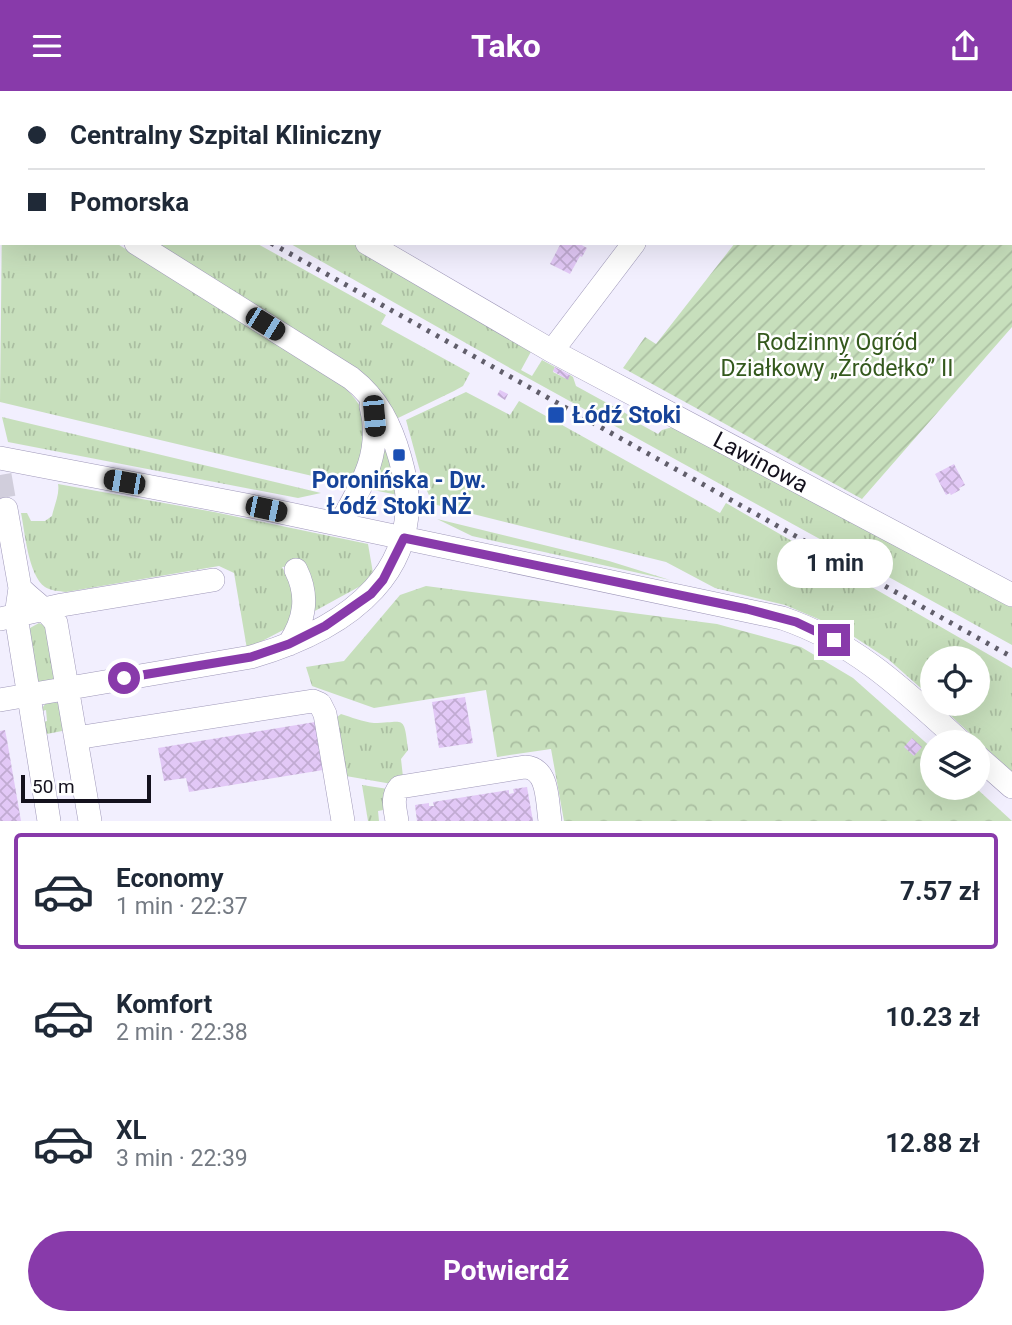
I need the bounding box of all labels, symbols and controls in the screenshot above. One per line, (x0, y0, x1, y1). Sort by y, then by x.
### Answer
icon: menu (28, 27, 66, 65)
text: Tako (471, 27, 541, 65)
icon: share (946, 27, 984, 65)
text: Centralny Szpital Kliniczny (70, 120, 381, 150)
text: Pomorska (70, 187, 189, 217)
car (242, 304, 289, 344)
park label: Rodzinny Ogród Działkowy „Źródełko” II (721, 329, 953, 382)
car (362, 394, 387, 438)
place label: Łódź Stoki (572, 402, 681, 429)
marker: Łódź Stoki (546, 405, 566, 425)
street label: Lawinowa (709, 426, 813, 499)
marker: Poronińska - Dw. Łódź Stoki NŻ (391, 447, 407, 463)
place label: Poronińska - Dw. Łódź Stoki NŻ (312, 467, 486, 520)
car (102, 468, 147, 496)
car (244, 494, 289, 524)
callout: 1 min (776, 539, 892, 587)
text: 1 min (806, 550, 864, 577)
route end (818, 624, 850, 656)
map controls (920, 646, 990, 800)
button: locate (920, 646, 990, 716)
route start (108, 662, 140, 694)
button: layers (920, 730, 990, 800)
scale bar (21, 772, 150, 804)
text: 50 m (32, 775, 75, 798)
icon: car (32, 860, 95, 923)
text: Economy (116, 863, 223, 893)
text: 7.57 zł (900, 876, 980, 906)
text: 1 min · 22:37 (116, 893, 248, 920)
icon: car (32, 986, 95, 1049)
text: Komfort (116, 989, 212, 1019)
text: 10.23 zł (885, 1002, 980, 1032)
text: 2 min · 22:38 (116, 1019, 248, 1046)
icon: car (32, 1112, 95, 1175)
text: XL (116, 1115, 147, 1145)
text: 12.88 zł (885, 1128, 980, 1158)
text: 3 min · 22:39 (116, 1145, 248, 1172)
button: Potwierdź (28, 1231, 984, 1311)

